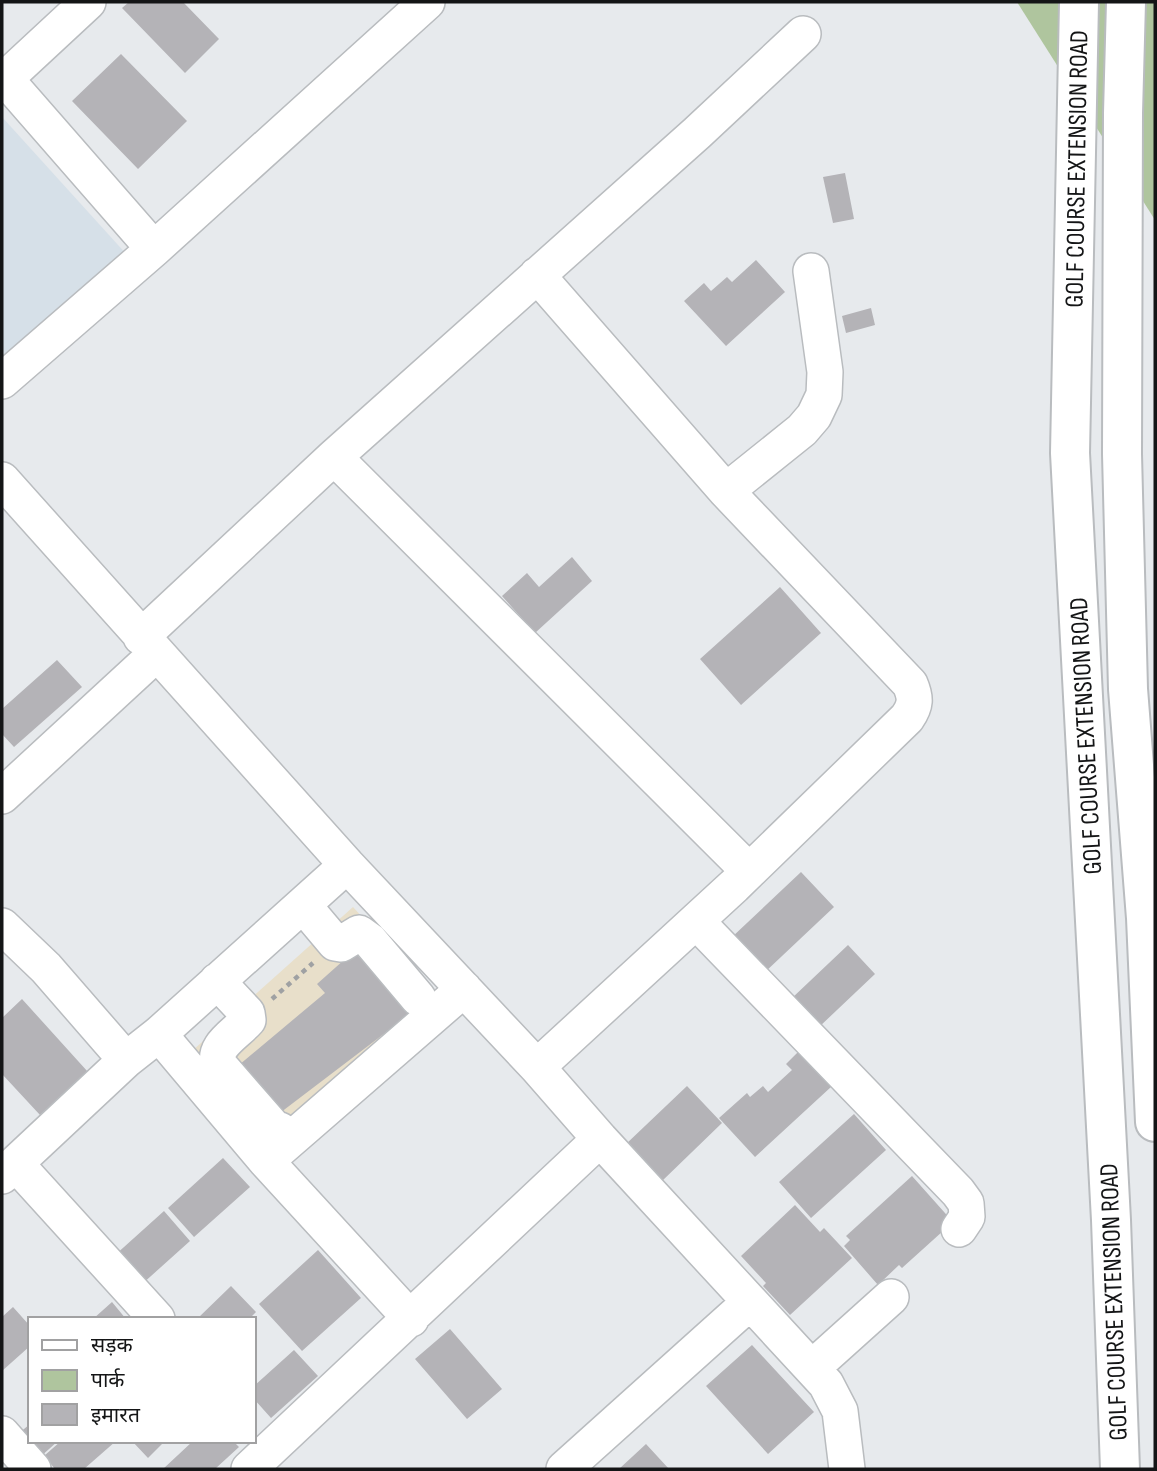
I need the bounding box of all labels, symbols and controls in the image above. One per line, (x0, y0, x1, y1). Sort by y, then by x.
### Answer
street label: GOLF COURSE EXTENSION ROAD (1060, 30, 1095, 308)
street label: GOLF COURSE EXTENSION ROAD (1064, 597, 1109, 875)
street label: GOLF COURSE EXTENSION ROAD (1094, 1163, 1135, 1441)
legend (28, 1317, 256, 1443)
text: सड़क (91, 1333, 133, 1358)
text: पार्क (91, 1368, 125, 1393)
text: इमारत (91, 1403, 141, 1428)

